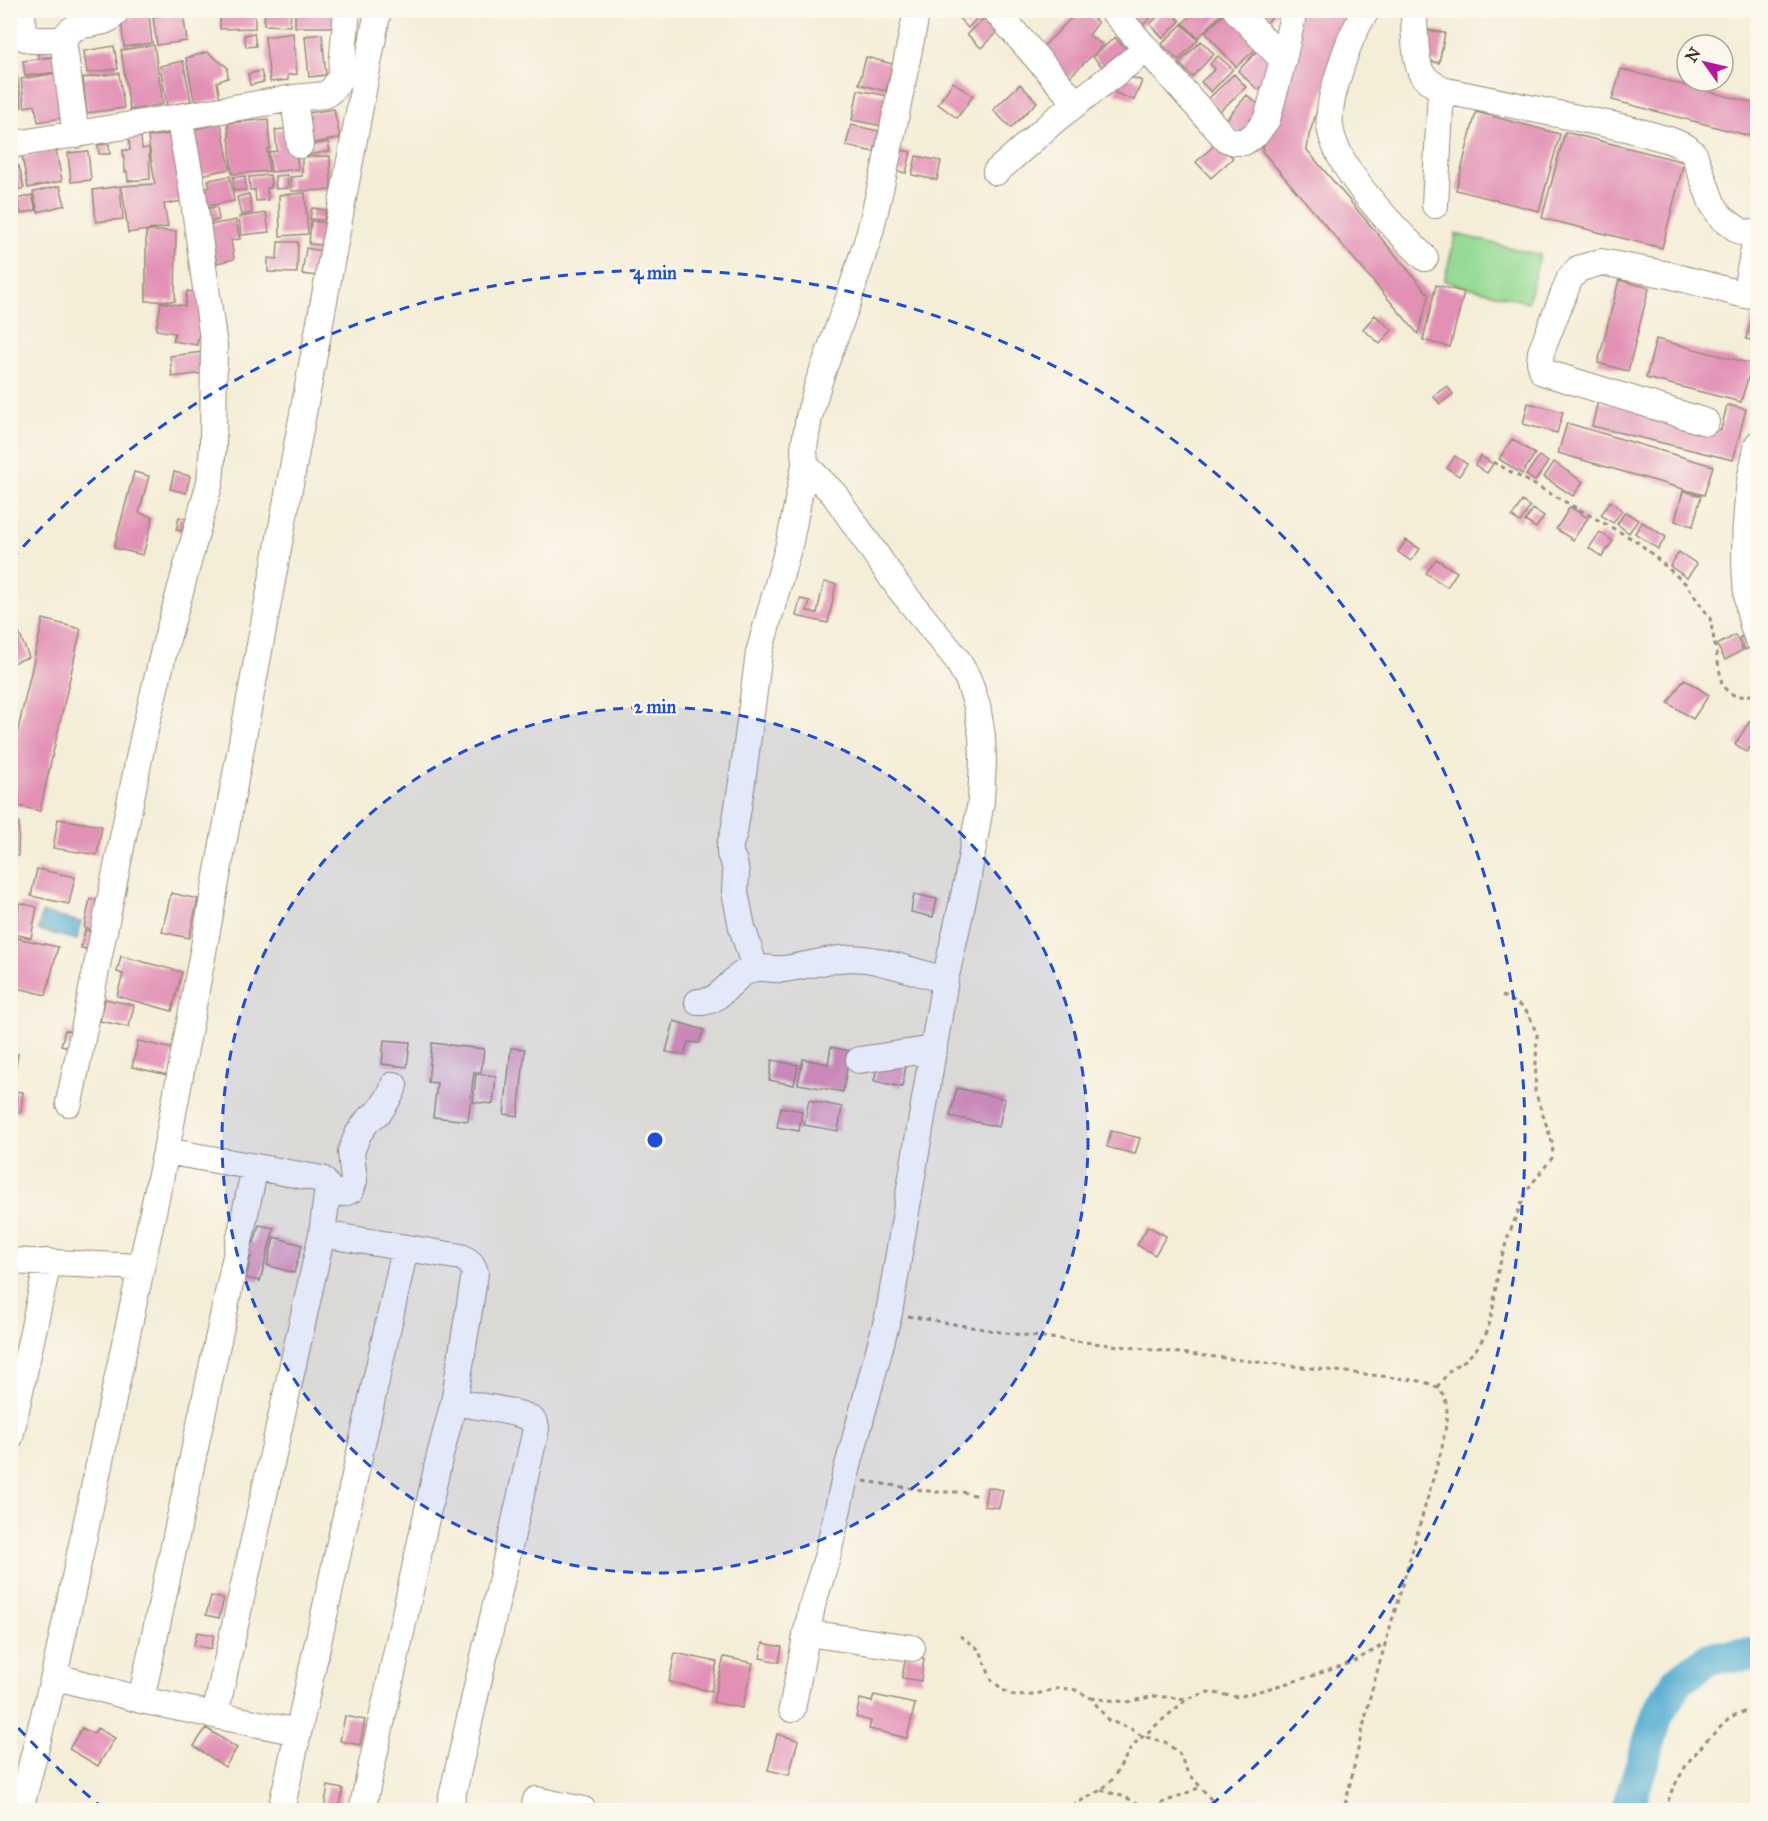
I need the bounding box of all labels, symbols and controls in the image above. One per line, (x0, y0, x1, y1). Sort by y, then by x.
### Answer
north arrow (1675, 33, 1735, 93)
text: N (1681, 44, 1705, 66)
text: 4 min (633, 262, 677, 285)
text: 2 min (634, 696, 677, 718)
centre of rings (645, 1130, 665, 1150)

